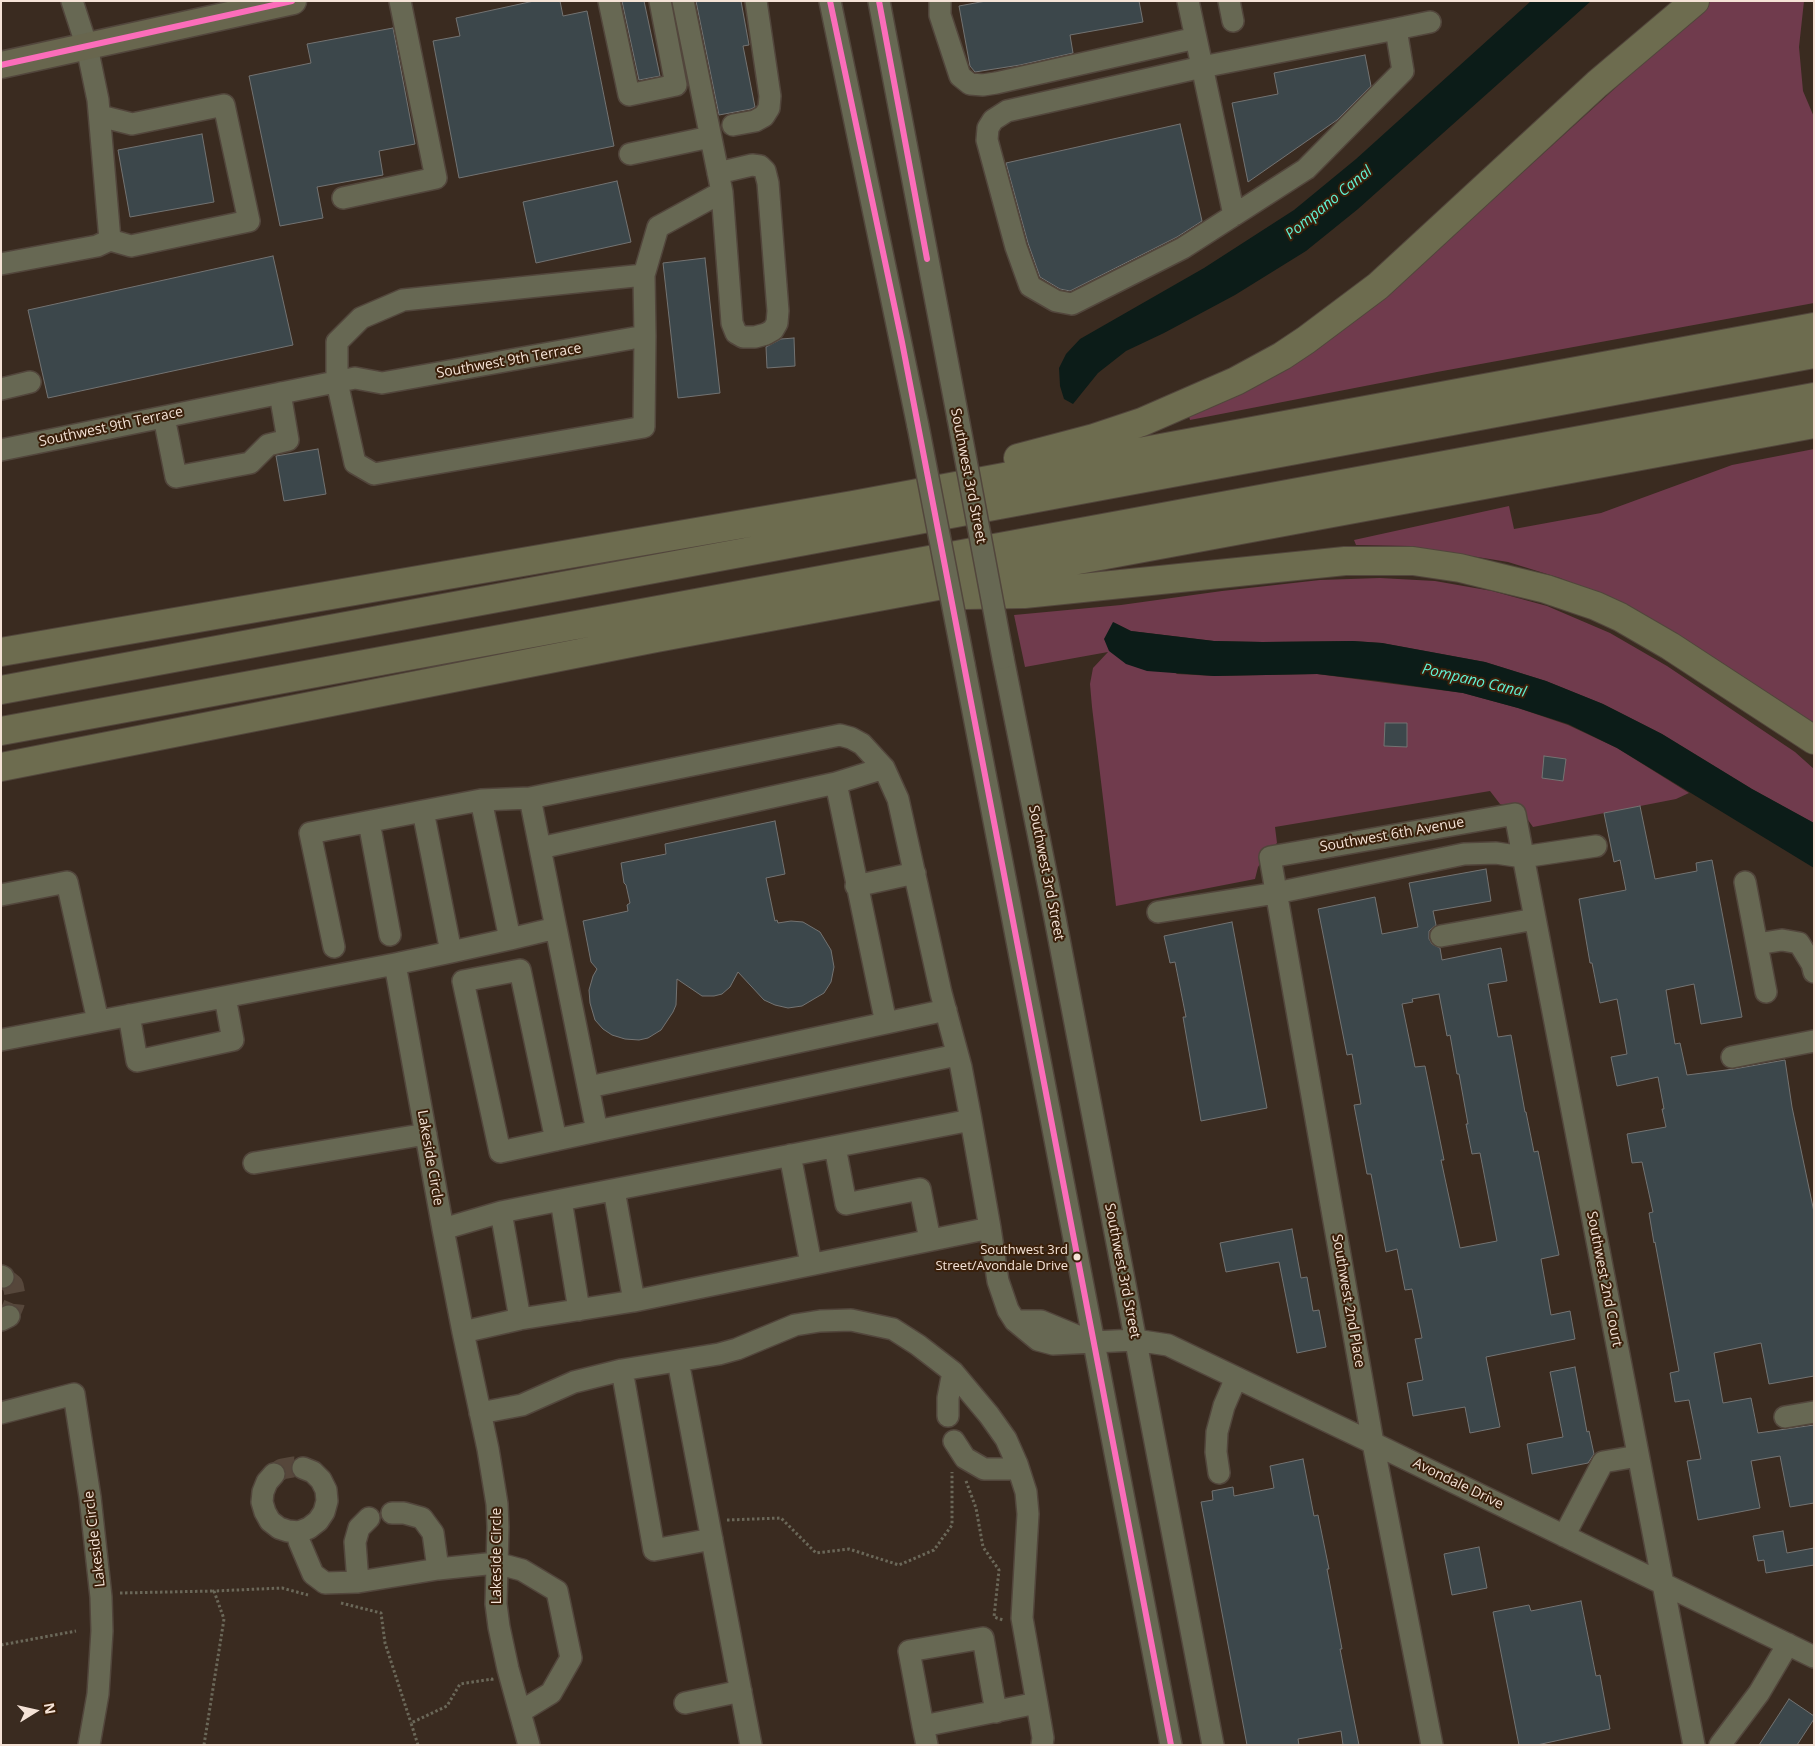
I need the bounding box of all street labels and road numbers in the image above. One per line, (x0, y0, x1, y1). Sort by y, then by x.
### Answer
street label: Southwest 9th Terrace (435, 340, 583, 382)
street label: Southwest 9th Terrace (37, 404, 185, 450)
street label: Southwest 3rd Street (947, 407, 989, 545)
street label: Southwest 3rd Street (1025, 804, 1067, 942)
street label: Southwest 6th Avenue (1319, 814, 1465, 856)
street label: Lakeside Circle (413, 1109, 447, 1207)
street label: Southwest 3rd Street (1101, 1202, 1143, 1340)
street label: Southwest 2nd Court (1583, 1210, 1625, 1348)
street label: Southwest 2nd Place (1328, 1233, 1368, 1369)
street label: Avondale Drive (1410, 1455, 1506, 1513)
street label: Lakeside Circle (81, 1490, 109, 1588)
street label: Lakeside Circle (489, 1508, 505, 1604)

